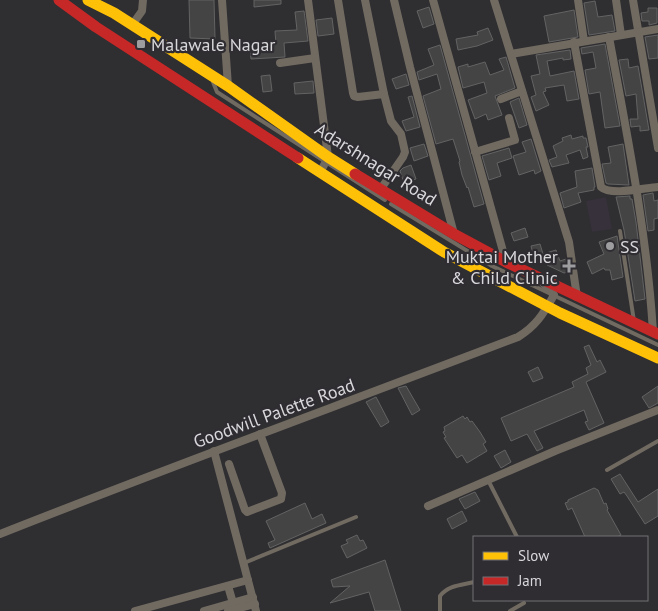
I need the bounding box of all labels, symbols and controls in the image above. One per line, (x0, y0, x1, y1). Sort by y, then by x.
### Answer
place label: Malawale Nagar (151, 33, 275, 56)
marker: Malawale Nagar (135, 38, 147, 50)
street label: Adarshnagar Road (311, 117, 441, 211)
place label: SS (620, 235, 639, 258)
marker: SS (604, 240, 616, 252)
place label: Muktai Mother & Child Clinic (446, 245, 558, 289)
marker: Muktai Mother & Child Clinic (562, 259, 576, 273)
street label: Goodwill Palette Road (190, 373, 358, 453)
legend (473, 536, 648, 601)
text: Slow (518, 546, 549, 565)
text: Jam (517, 571, 542, 590)

